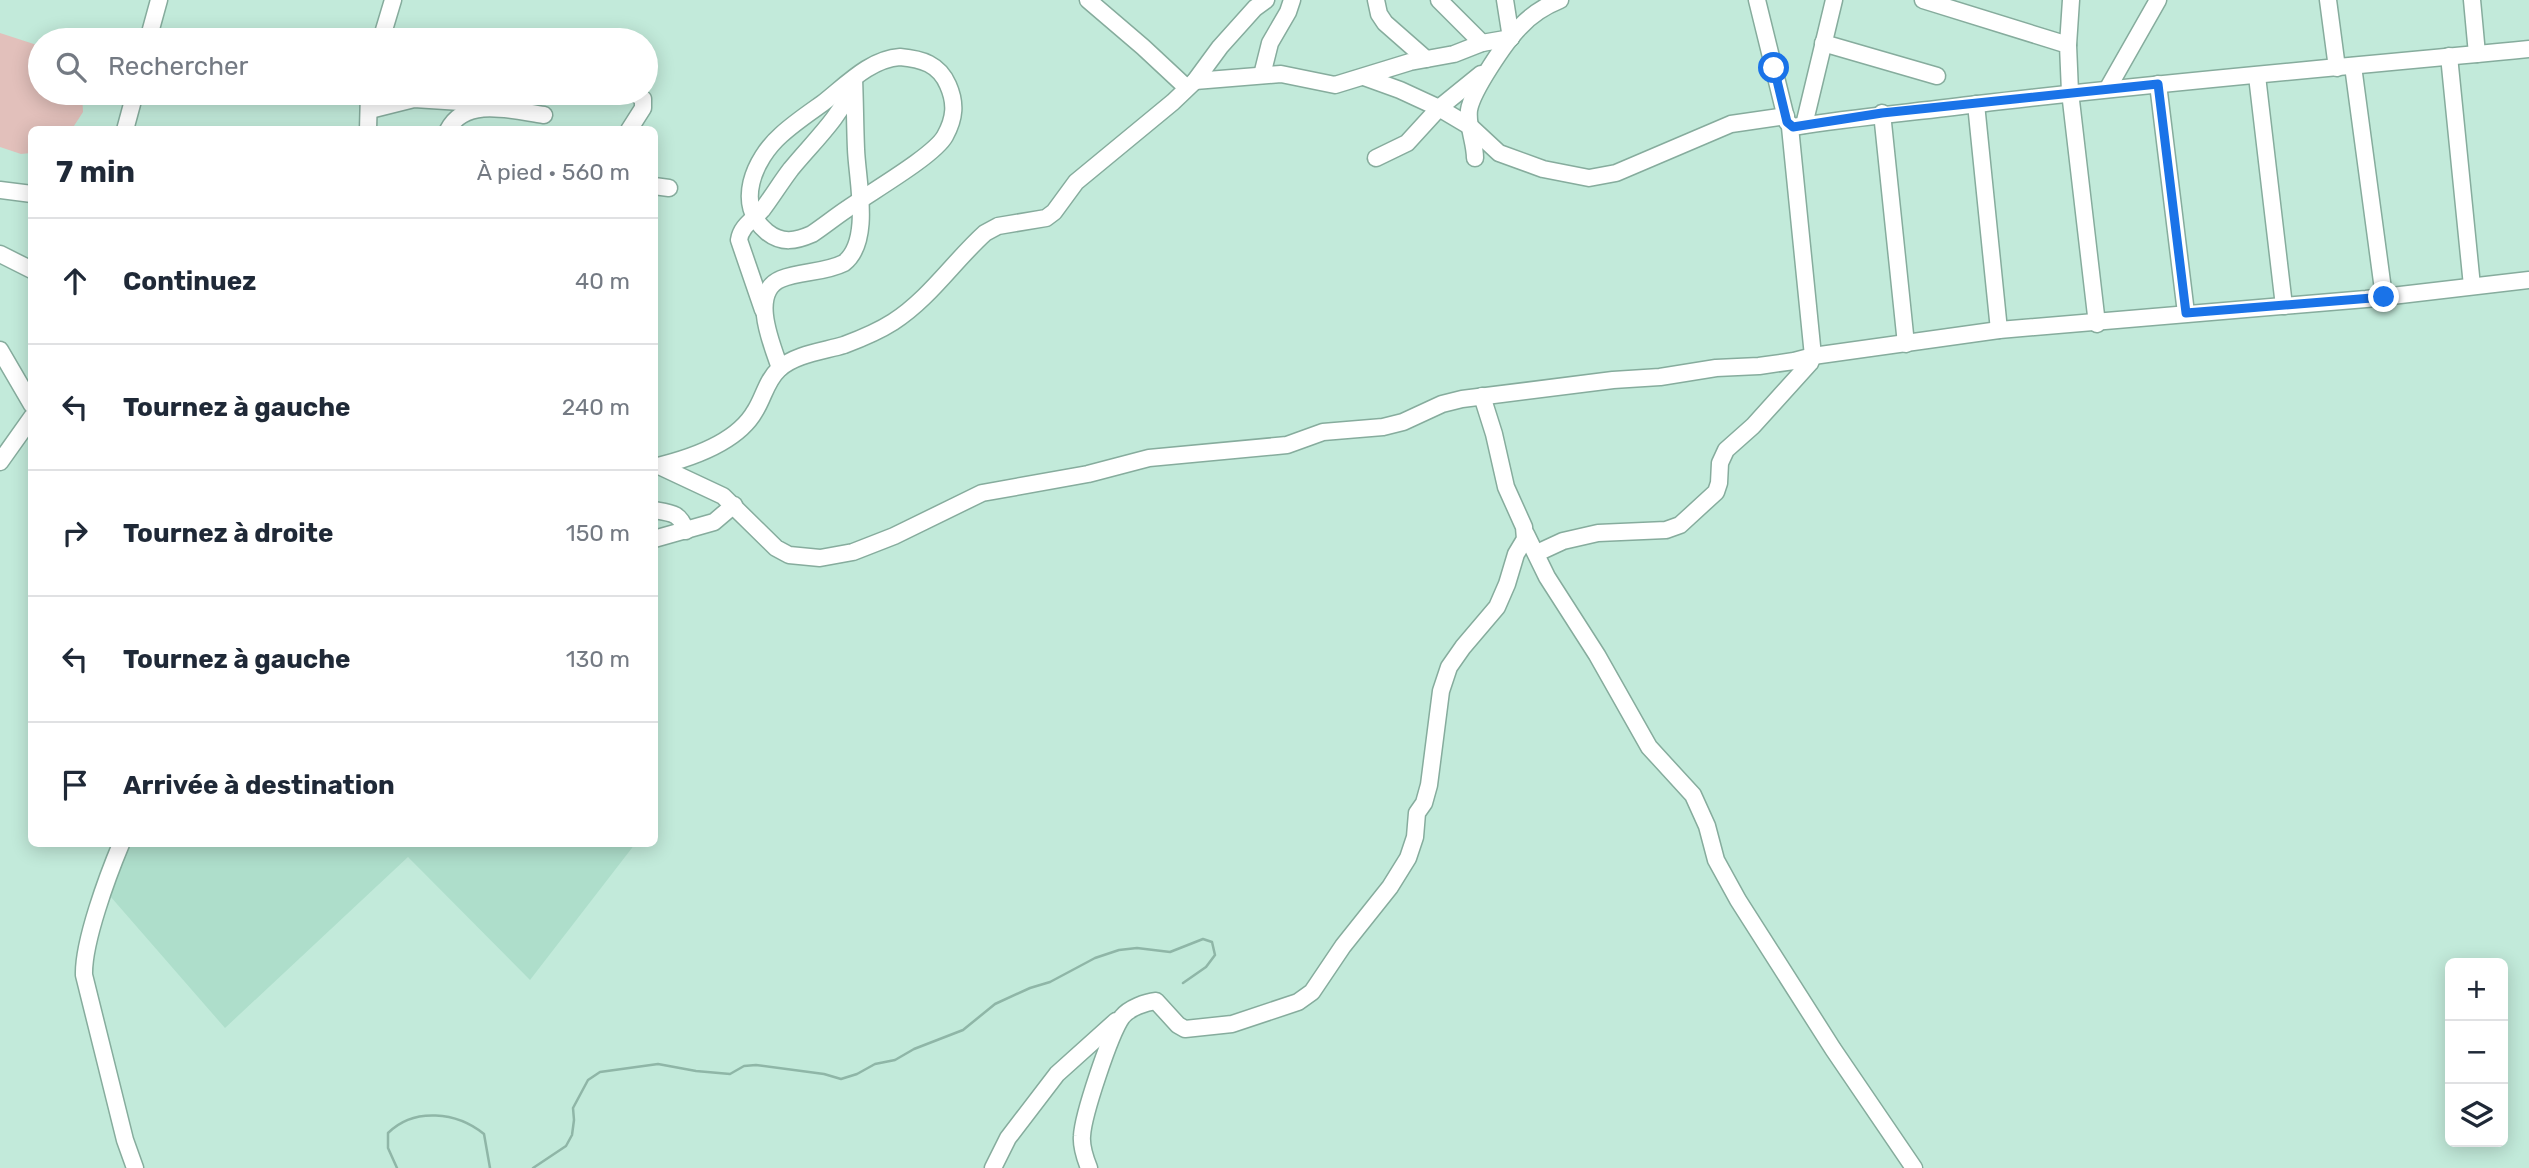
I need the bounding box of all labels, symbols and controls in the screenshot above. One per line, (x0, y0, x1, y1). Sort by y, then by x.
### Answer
search box (28, 28, 658, 105)
icon: search (52, 48, 90, 86)
text: Rechercher (108, 51, 248, 82)
route start (1758, 52, 1789, 83)
text: 7 min (56, 154, 135, 190)
text: À pied · 560 m (477, 158, 630, 186)
icon: ahead (56, 262, 94, 300)
text: Continuez (123, 266, 256, 297)
text: 40 m (575, 267, 630, 295)
route end (2368, 281, 2399, 312)
icon: left (56, 388, 94, 426)
text: Tournez à gauche (123, 392, 351, 423)
text: 240 m (562, 393, 630, 421)
icon: right (56, 514, 94, 552)
text: Tournez à droite (123, 518, 333, 549)
text: 150 m (566, 519, 630, 547)
icon: left (56, 640, 94, 678)
text: Tournez à gauche (123, 644, 351, 675)
text: 130 m (566, 645, 630, 673)
icon: arrive (56, 766, 94, 804)
text: Arrivée à destination (123, 770, 395, 801)
map controls (2445, 958, 2508, 1147)
button: + (2445, 958, 2508, 1021)
button: − (2445, 1021, 2508, 1084)
button: layers (2445, 1084, 2508, 1147)

